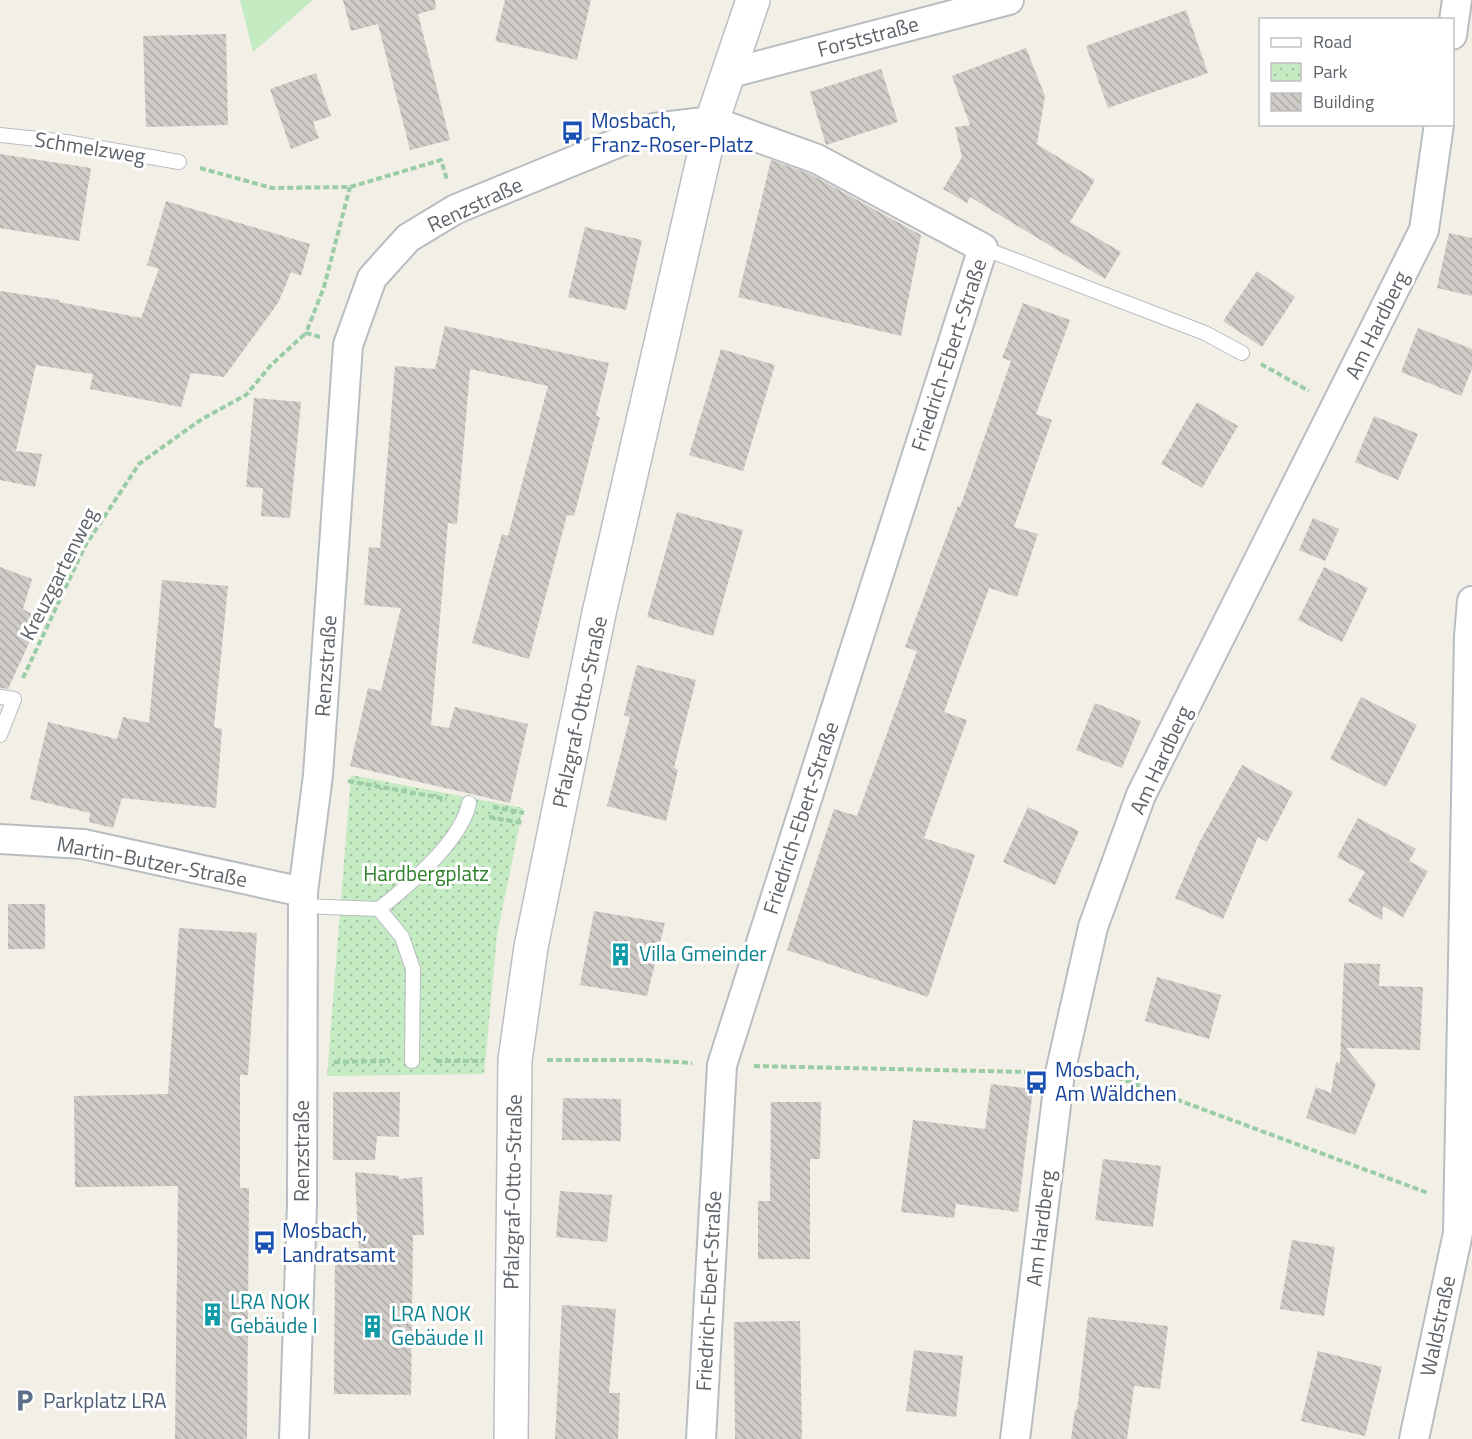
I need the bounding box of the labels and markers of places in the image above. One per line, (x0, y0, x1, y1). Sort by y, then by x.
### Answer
place label: Mosbach, Franz-Roser-Platz (591, 104, 753, 160)
bus stop icon: Mosbach, Franz-Roser-Platz (560, 120, 586, 146)
place label: Villa Gmeinder (639, 937, 767, 969)
building icon: Villa Gmeinder (608, 941, 634, 967)
place label: Mosbach, Am Wäldchen (1055, 1053, 1177, 1109)
bus stop icon: Mosbach, Am Wäldchen (1024, 1069, 1050, 1095)
place label: Mosbach, Landratsamt (282, 1214, 396, 1270)
bus stop icon: Mosbach, Landratsamt (251, 1230, 277, 1256)
place label: LRA NOK Gebäude I (230, 1285, 318, 1341)
place label: LRA NOK Gebäude II (391, 1297, 484, 1353)
building icon: LRA NOK Gebäude I (199, 1301, 225, 1327)
building icon: LRA NOK Gebäude II (360, 1313, 386, 1339)
place label: Parkplatz LRA (43, 1384, 167, 1416)
parking icon: Parkplatz LRA (12, 1388, 38, 1414)

